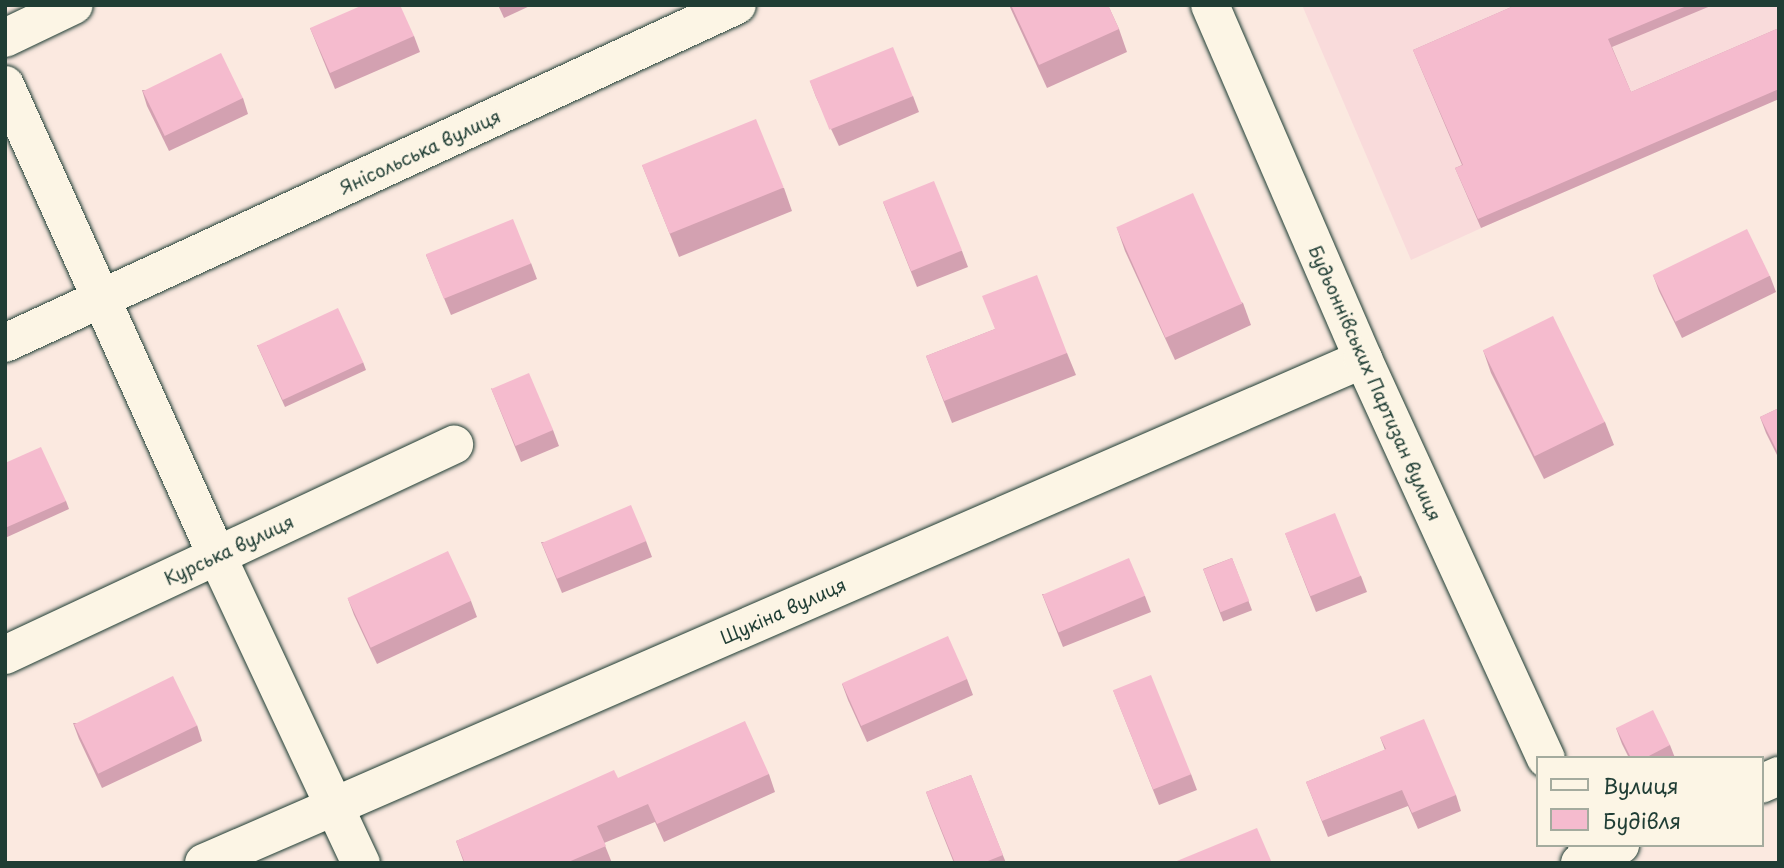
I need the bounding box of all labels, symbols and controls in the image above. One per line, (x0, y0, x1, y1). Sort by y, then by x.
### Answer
street label: Янісольська вулиця (336, 105, 504, 199)
street label: Будьоннівських Партизан вулиця (1304, 242, 1446, 524)
street label: Курська вулиця (160, 510, 298, 590)
street label: Щукіна вулиця (716, 573, 850, 649)
legend (1536, 756, 1763, 847)
text: Вулиця (1603, 769, 1679, 801)
text: Будівля (1603, 804, 1681, 836)

